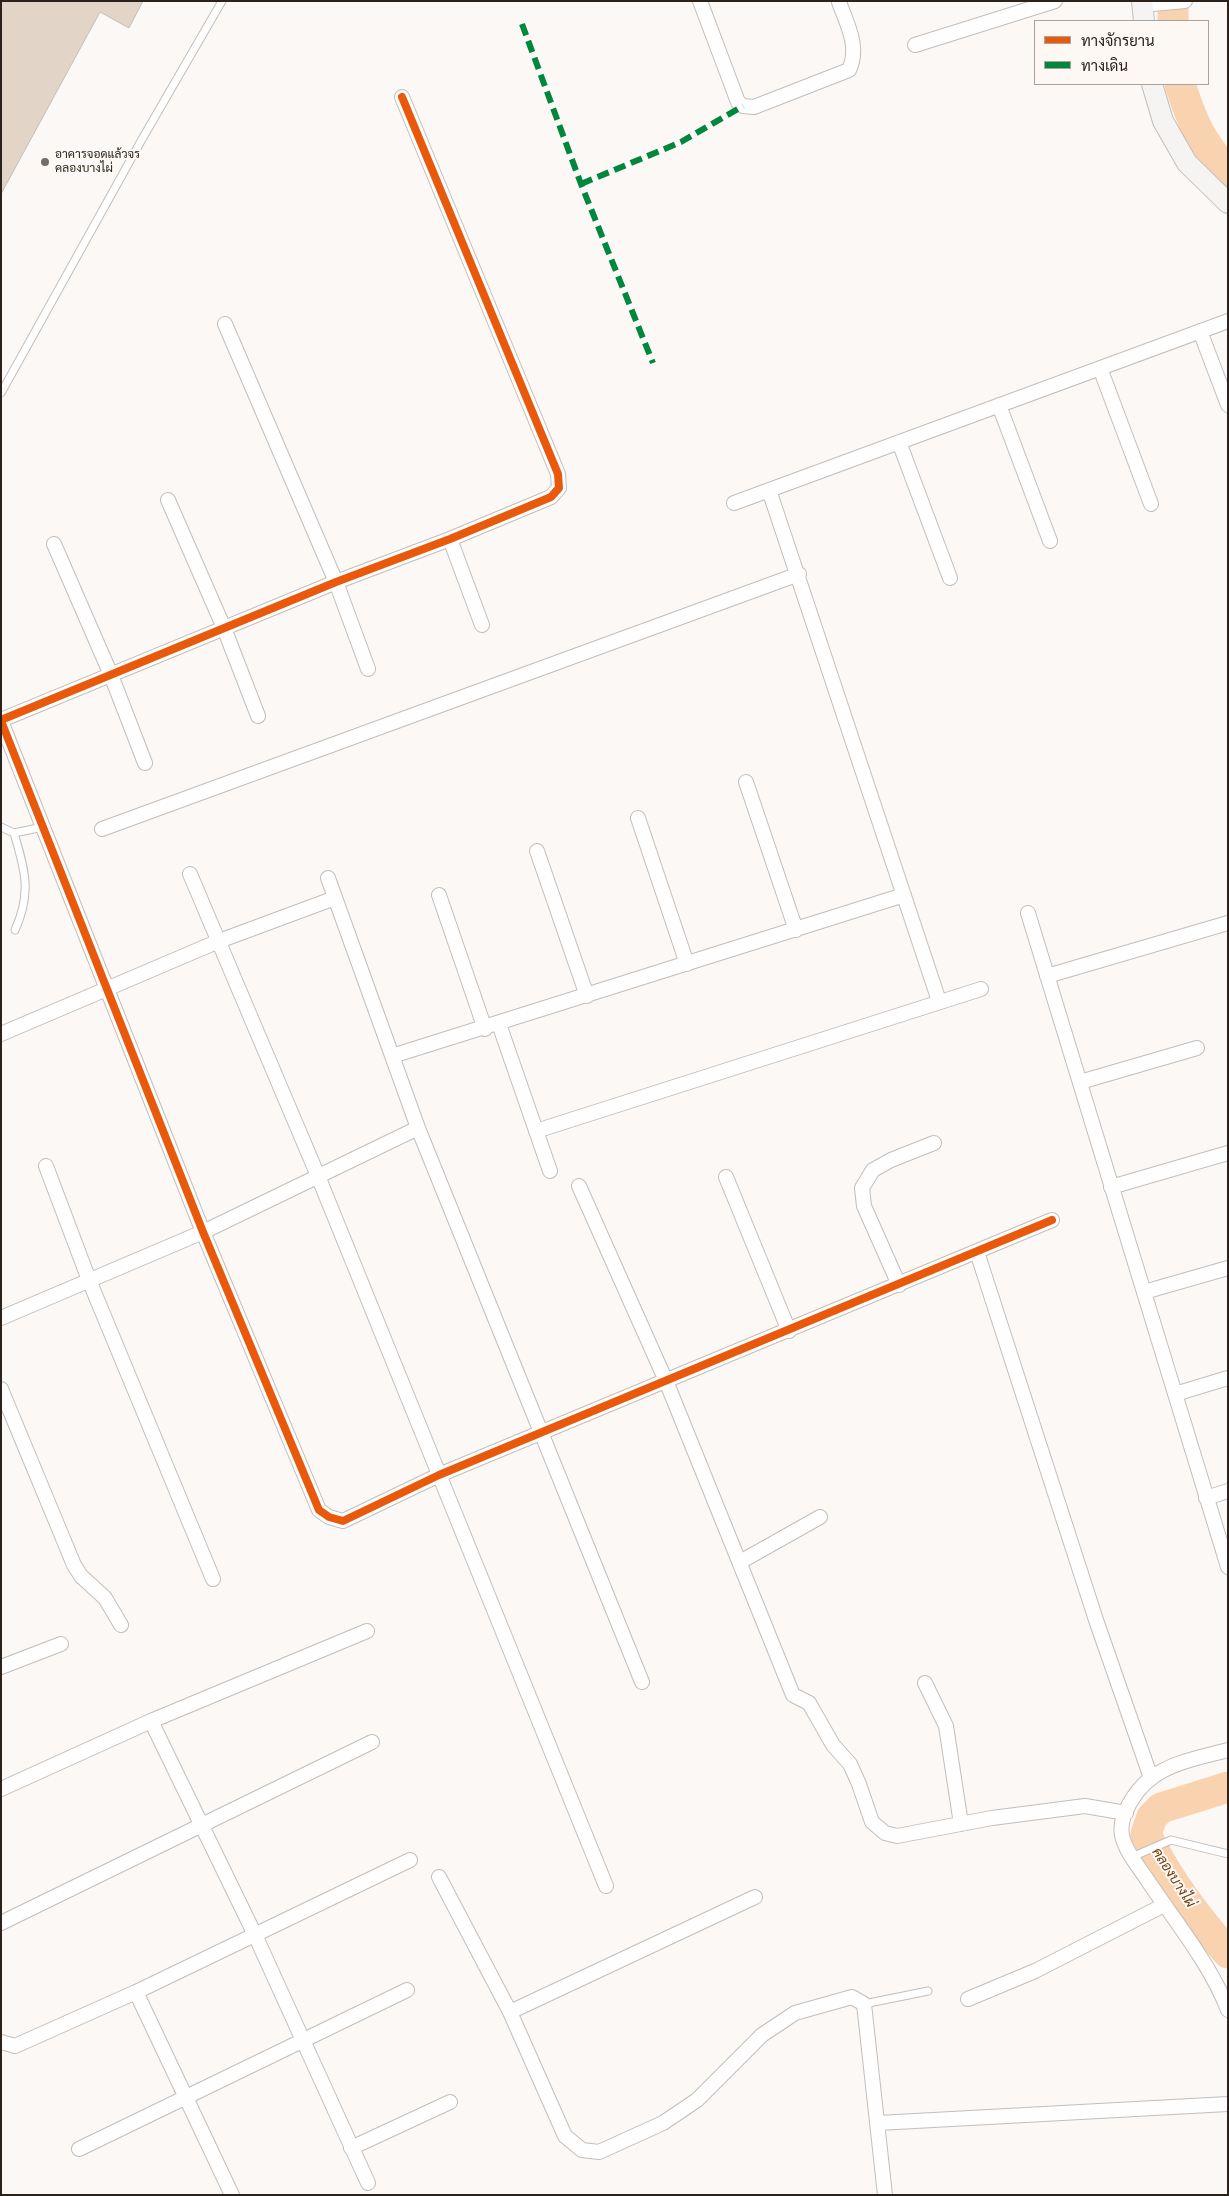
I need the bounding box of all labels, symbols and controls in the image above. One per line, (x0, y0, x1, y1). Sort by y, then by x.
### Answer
legend (1034, 20, 1209, 85)
text: ทางจักรยาน (1081, 32, 1155, 50)
text: ทางเดิน (1081, 57, 1128, 75)
place label: อาคารจอดแล้วจร คลองบางไผ่ (55, 148, 140, 176)
marker: อาคารจอดแล้วจร คลองบางไผ่ (39, 156, 51, 168)
water label: คลองบางไผ่ (1148, 1845, 1198, 1911)

